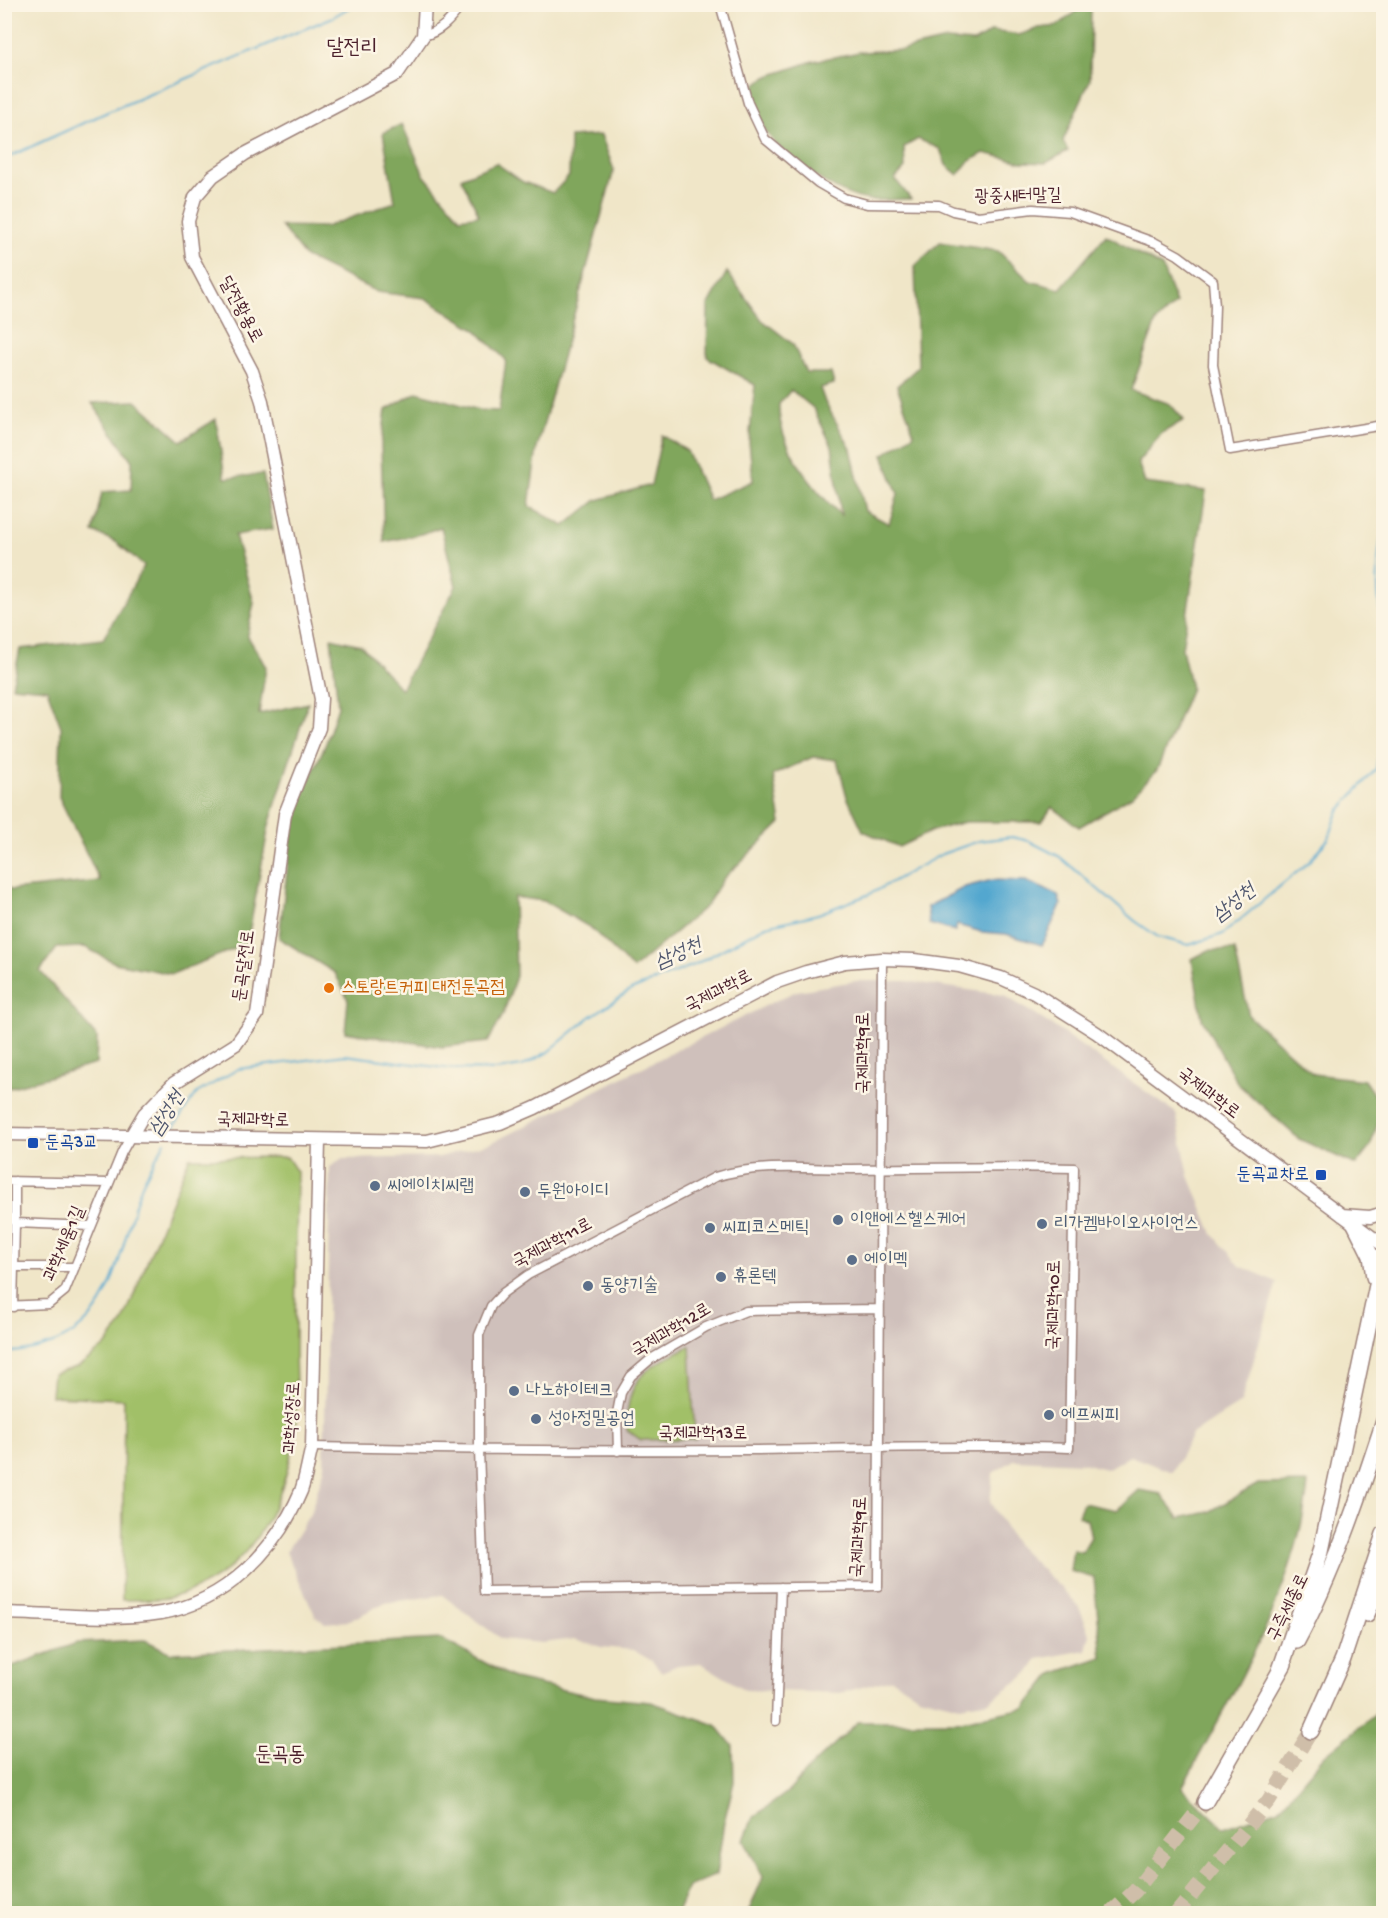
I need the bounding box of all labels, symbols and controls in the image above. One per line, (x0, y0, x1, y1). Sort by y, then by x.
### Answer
district label: 달전리 (327, 37, 377, 62)
street label: 광중새터말길 (974, 186, 1062, 208)
street label: 달전황용로 (214, 273, 266, 347)
water label: 삼성천 (1209, 879, 1263, 928)
street label: 둔곡달전로 (230, 929, 260, 1003)
water label: 삼성천 (652, 934, 707, 975)
street label: 국제과학로 (682, 966, 756, 1018)
place label: 스토랑트커피 대전둔곡점 (341, 978, 505, 999)
marker: 스토랑트커피 대전둔곡점 (322, 981, 336, 995)
street label: 국제과학9로 (854, 1012, 875, 1094)
street label: 국제과학로 (1173, 1064, 1243, 1124)
water label: 삼성천 (145, 1086, 192, 1141)
street label: 국제과학로 (217, 1110, 289, 1132)
place label: 둔곡3교 (45, 1133, 98, 1154)
marker: 둔곡3교 (26, 1136, 40, 1150)
place label: 둔곡교차로 (1237, 1165, 1309, 1186)
marker: 둔곡교차로 (1314, 1168, 1328, 1182)
place label: 씨에이치씨랩 (387, 1176, 474, 1197)
marker: 씨에이치씨랩 (368, 1179, 382, 1193)
place label: 두원아이디 (537, 1182, 609, 1203)
marker: 두원아이디 (518, 1185, 532, 1199)
street label: 과학세움1길 (40, 1203, 90, 1285)
place label: 이앤에스헬스케어 (850, 1210, 966, 1231)
marker: 이앤에스헬스케어 (831, 1213, 845, 1227)
street label: 국제과학11로 (510, 1214, 596, 1274)
place label: 리가켐바이오사이언스 (1054, 1214, 1199, 1235)
marker: 리가켐바이오사이언스 (1035, 1217, 1049, 1231)
place label: 씨피코스메틱 (722, 1218, 809, 1239)
marker: 씨피코스메틱 (703, 1221, 717, 1235)
place label: 에이멕 (864, 1250, 907, 1271)
marker: 에이멕 (845, 1253, 859, 1267)
street label: 국제과학10로 (1044, 1260, 1066, 1350)
place label: 휴론텍 (733, 1267, 776, 1288)
marker: 휴론텍 (714, 1270, 728, 1284)
place label: 동양기술 (600, 1275, 658, 1297)
marker: 동양기술 (581, 1279, 595, 1293)
street label: 국제과학12로 (629, 1299, 715, 1363)
street label: 과학성장로 (280, 1381, 306, 1455)
place label: 나노하이테크 (526, 1381, 613, 1402)
marker: 나노하이테크 (507, 1384, 521, 1398)
place label: 에프씨피 (1061, 1405, 1119, 1426)
marker: 에프씨피 (1042, 1408, 1056, 1422)
place label: 성아정밀공업 (548, 1409, 635, 1430)
marker: 성아정밀공업 (529, 1412, 543, 1426)
street label: 국제과학13로 (658, 1424, 748, 1445)
street label: 국제과학9로 (847, 1496, 873, 1578)
street label: 구즉세종로 (1264, 1571, 1314, 1645)
district label: 둔곡동 (255, 1744, 305, 1769)

